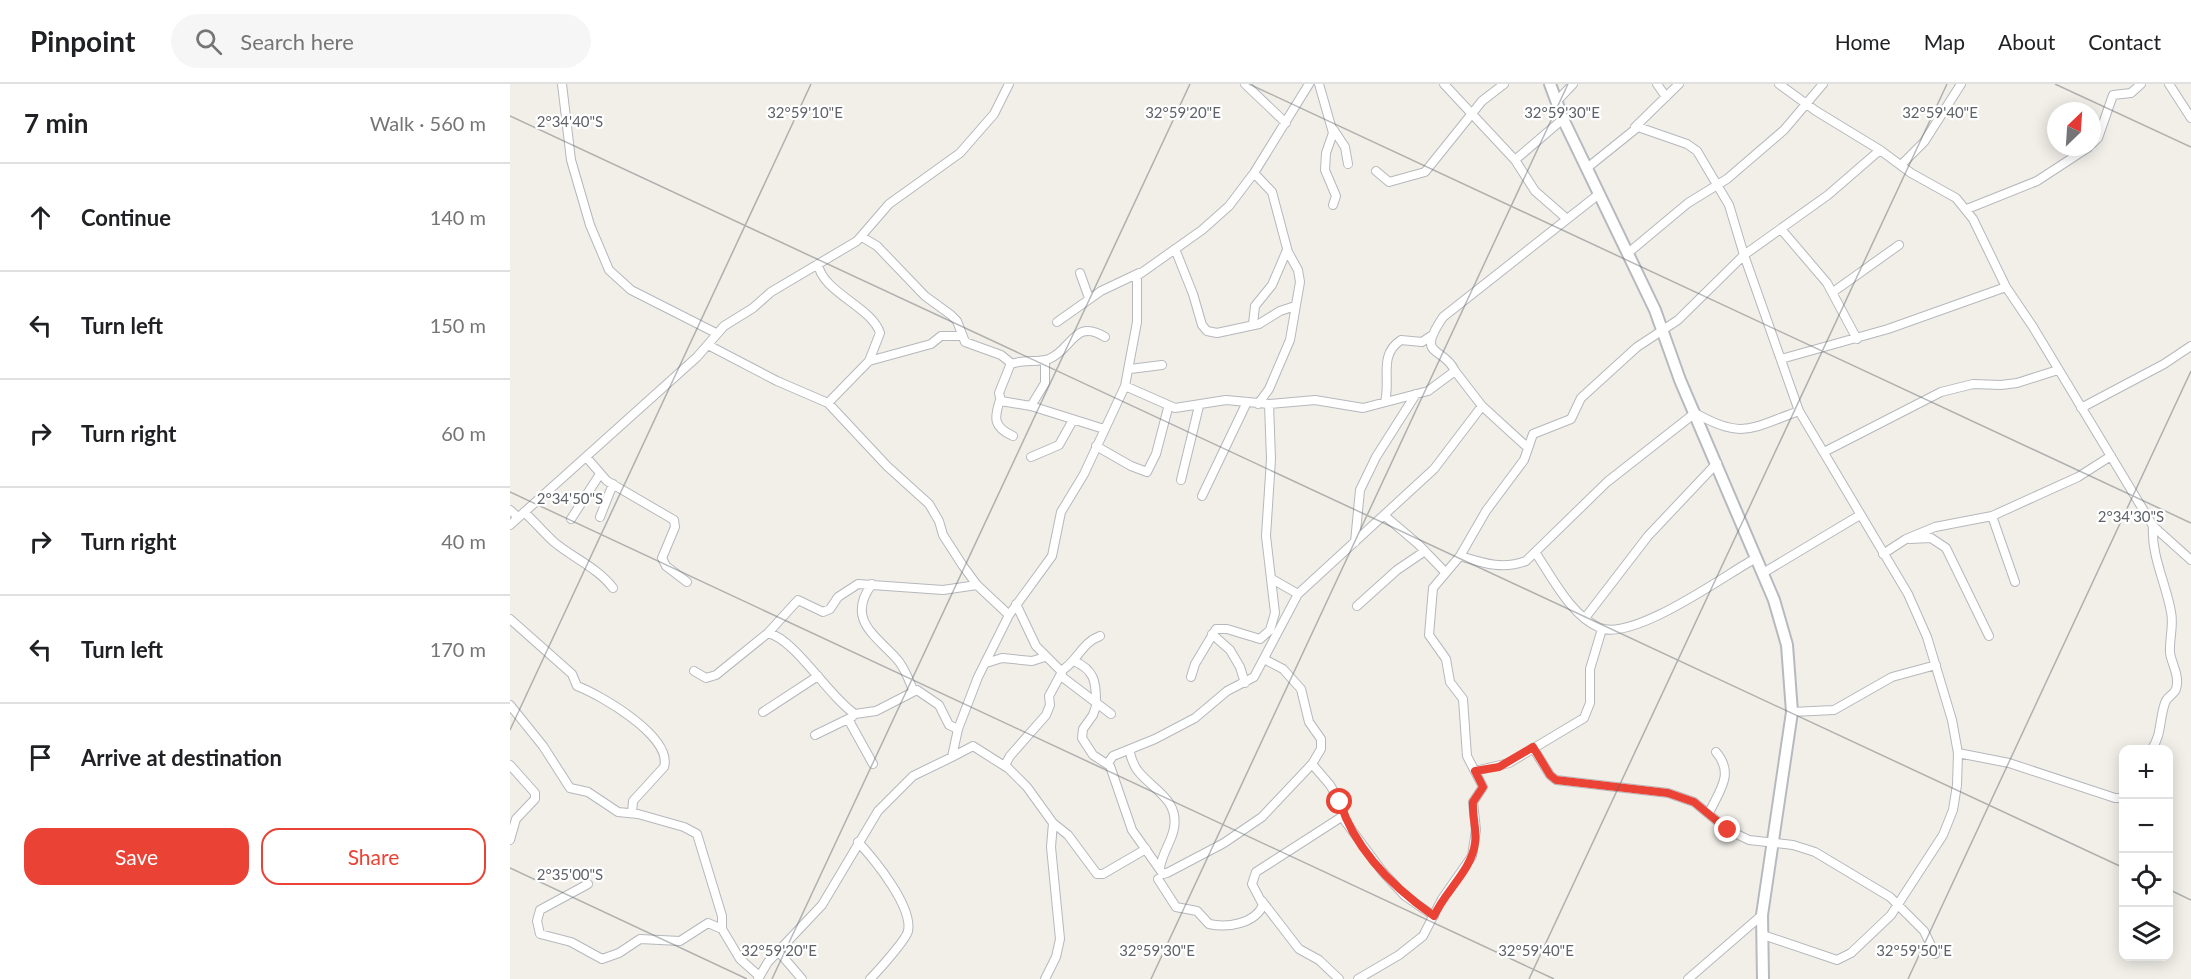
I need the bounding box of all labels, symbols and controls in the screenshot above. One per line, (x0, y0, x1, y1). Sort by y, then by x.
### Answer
search box (171, 14, 591, 68)
text: Pinpoint (30, 24, 135, 58)
icon: search (192, 25, 225, 58)
text: Search here (240, 28, 354, 55)
text: Home (1835, 29, 1891, 54)
text: Map (1924, 29, 1965, 54)
text: About (1998, 29, 2055, 54)
text: Contact (2088, 29, 2161, 54)
north arrow (2047, 102, 2101, 156)
text: 32°59'10"E (767, 103, 843, 121)
text: 32°59'20"E (1145, 103, 1221, 121)
text: 32°59'30"E (1524, 103, 1600, 121)
text: 32°59'40"E (1902, 103, 1978, 121)
text: 7 min (24, 107, 88, 139)
text: Walk · 560 m (370, 111, 486, 135)
text: 2°34'40"S (537, 112, 603, 130)
icon: ahead (24, 201, 57, 234)
text: Continue (81, 204, 171, 231)
text: 140 m (430, 205, 486, 229)
icon: left (24, 309, 57, 342)
text: Turn left (81, 312, 163, 339)
text: 150 m (430, 313, 486, 337)
icon: right (24, 417, 57, 450)
text: Turn right (81, 420, 176, 447)
text: 60 m (441, 421, 486, 445)
text: 2°34'50"S (537, 489, 603, 507)
text: 2°34'30"S (2098, 507, 2164, 525)
icon: right (24, 525, 57, 558)
text: Turn right (81, 528, 176, 555)
text: 40 m (441, 529, 486, 553)
icon: left (24, 633, 57, 666)
text: Turn left (81, 636, 163, 663)
text: 170 m (430, 637, 486, 661)
icon: arrive (24, 741, 57, 774)
text: Arrive at destination (81, 744, 282, 771)
map controls (2119, 745, 2173, 961)
button: + (2119, 745, 2173, 799)
route start (1326, 788, 1352, 814)
button: − (2119, 799, 2173, 853)
route end (1714, 816, 1740, 842)
button: Save (24, 828, 249, 885)
button: Share (261, 828, 486, 885)
button: locate (2119, 853, 2173, 907)
text: 2°35'00"S (537, 865, 603, 883)
button: layers (2119, 907, 2173, 961)
text: 32°59'20"E (741, 941, 817, 959)
text: 32°59'30"E (1119, 941, 1195, 959)
text: 32°59'40"E (1498, 941, 1574, 959)
text: 32°59'50"E (1876, 941, 1952, 959)

